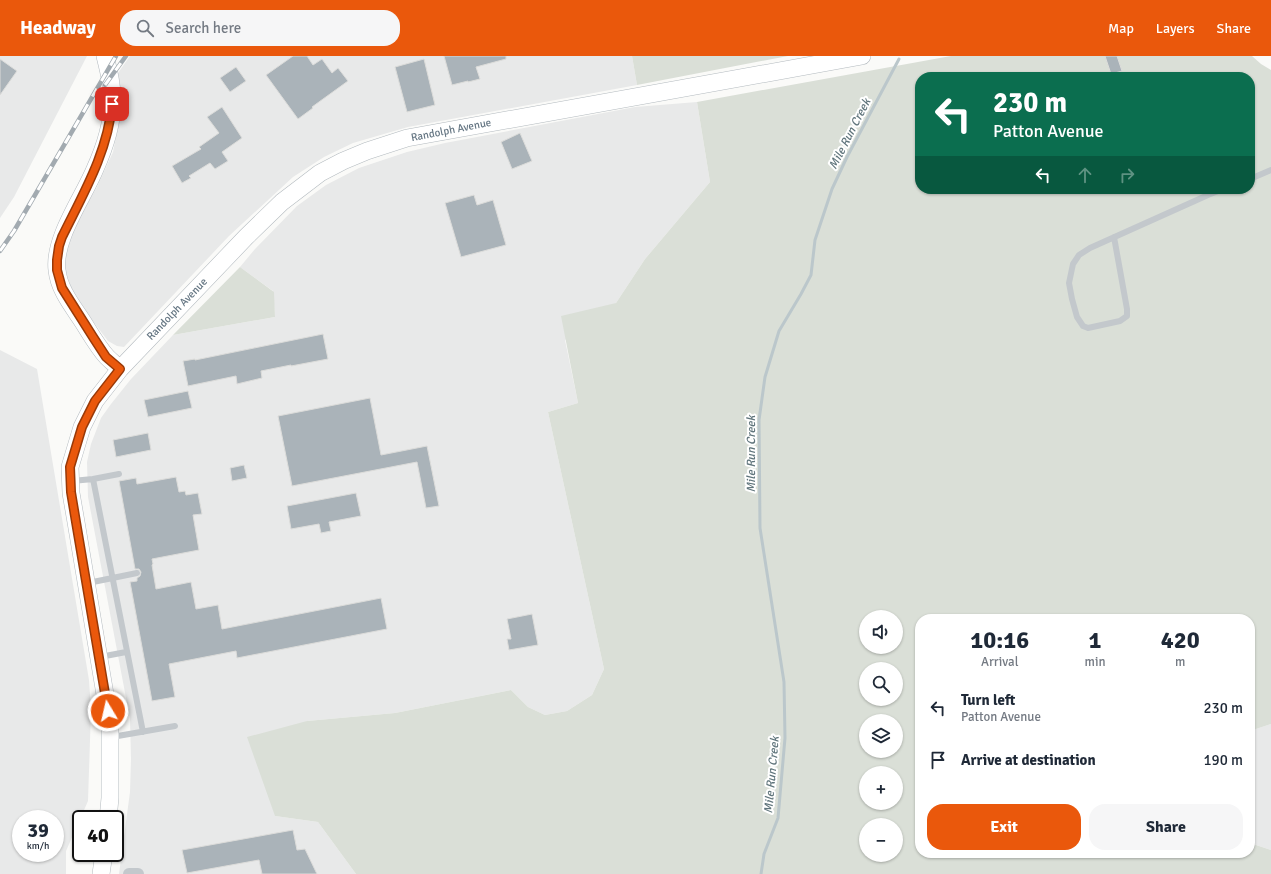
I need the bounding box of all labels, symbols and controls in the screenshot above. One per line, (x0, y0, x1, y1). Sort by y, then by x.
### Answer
search box (120, 10, 400, 46)
text: Headway (20, 16, 96, 40)
icon: search (134, 17, 156, 39)
text: Search here (166, 19, 241, 37)
text: Map (1108, 20, 1134, 37)
text: Layers (1156, 20, 1195, 37)
text: Share (1217, 20, 1251, 37)
text: 230 m (993, 86, 1067, 120)
pin (95, 87, 129, 121)
icon: left (927, 88, 979, 140)
icon: arrive (101, 93, 123, 115)
water label: Mile Run Creek (826, 95, 875, 172)
street label: Randolph Avenue (410, 116, 492, 144)
text: Patton Avenue (993, 120, 1104, 142)
icon: left (1032, 164, 1054, 186)
icon: ahead (1074, 164, 1096, 186)
icon: right (1116, 164, 1138, 186)
street label: Randolph Avenue (144, 275, 210, 343)
water label: Mile Run Creek (744, 414, 759, 493)
map controls (859, 610, 903, 862)
button: sound (859, 610, 903, 654)
text: 10:16 (970, 625, 1029, 655)
text: 1 (1089, 625, 1101, 655)
text: 420 (1161, 625, 1200, 655)
text: Arrival (981, 654, 1018, 670)
text: min (1085, 654, 1106, 670)
text: m (1175, 654, 1185, 670)
button: search (859, 662, 903, 706)
position arrow (87, 690, 129, 732)
text: Turn left (961, 691, 1015, 709)
icon: left (927, 697, 949, 719)
text: 230 m (1203, 699, 1243, 717)
text: Patton Avenue (961, 709, 1041, 725)
button: layers (859, 714, 903, 758)
water label: Mile Run Creek (761, 735, 783, 814)
icon: arrive (927, 749, 949, 771)
text: Arrive at destination (961, 751, 1096, 769)
text: 190 m (1203, 751, 1243, 769)
button: + (859, 766, 903, 810)
button: Exit (927, 804, 1081, 850)
button: Share (1089, 804, 1243, 850)
speed limit sign: 40 (72, 810, 124, 862)
text: 39 (27, 818, 49, 843)
button: − (859, 818, 903, 862)
text: km/h (27, 840, 49, 852)

